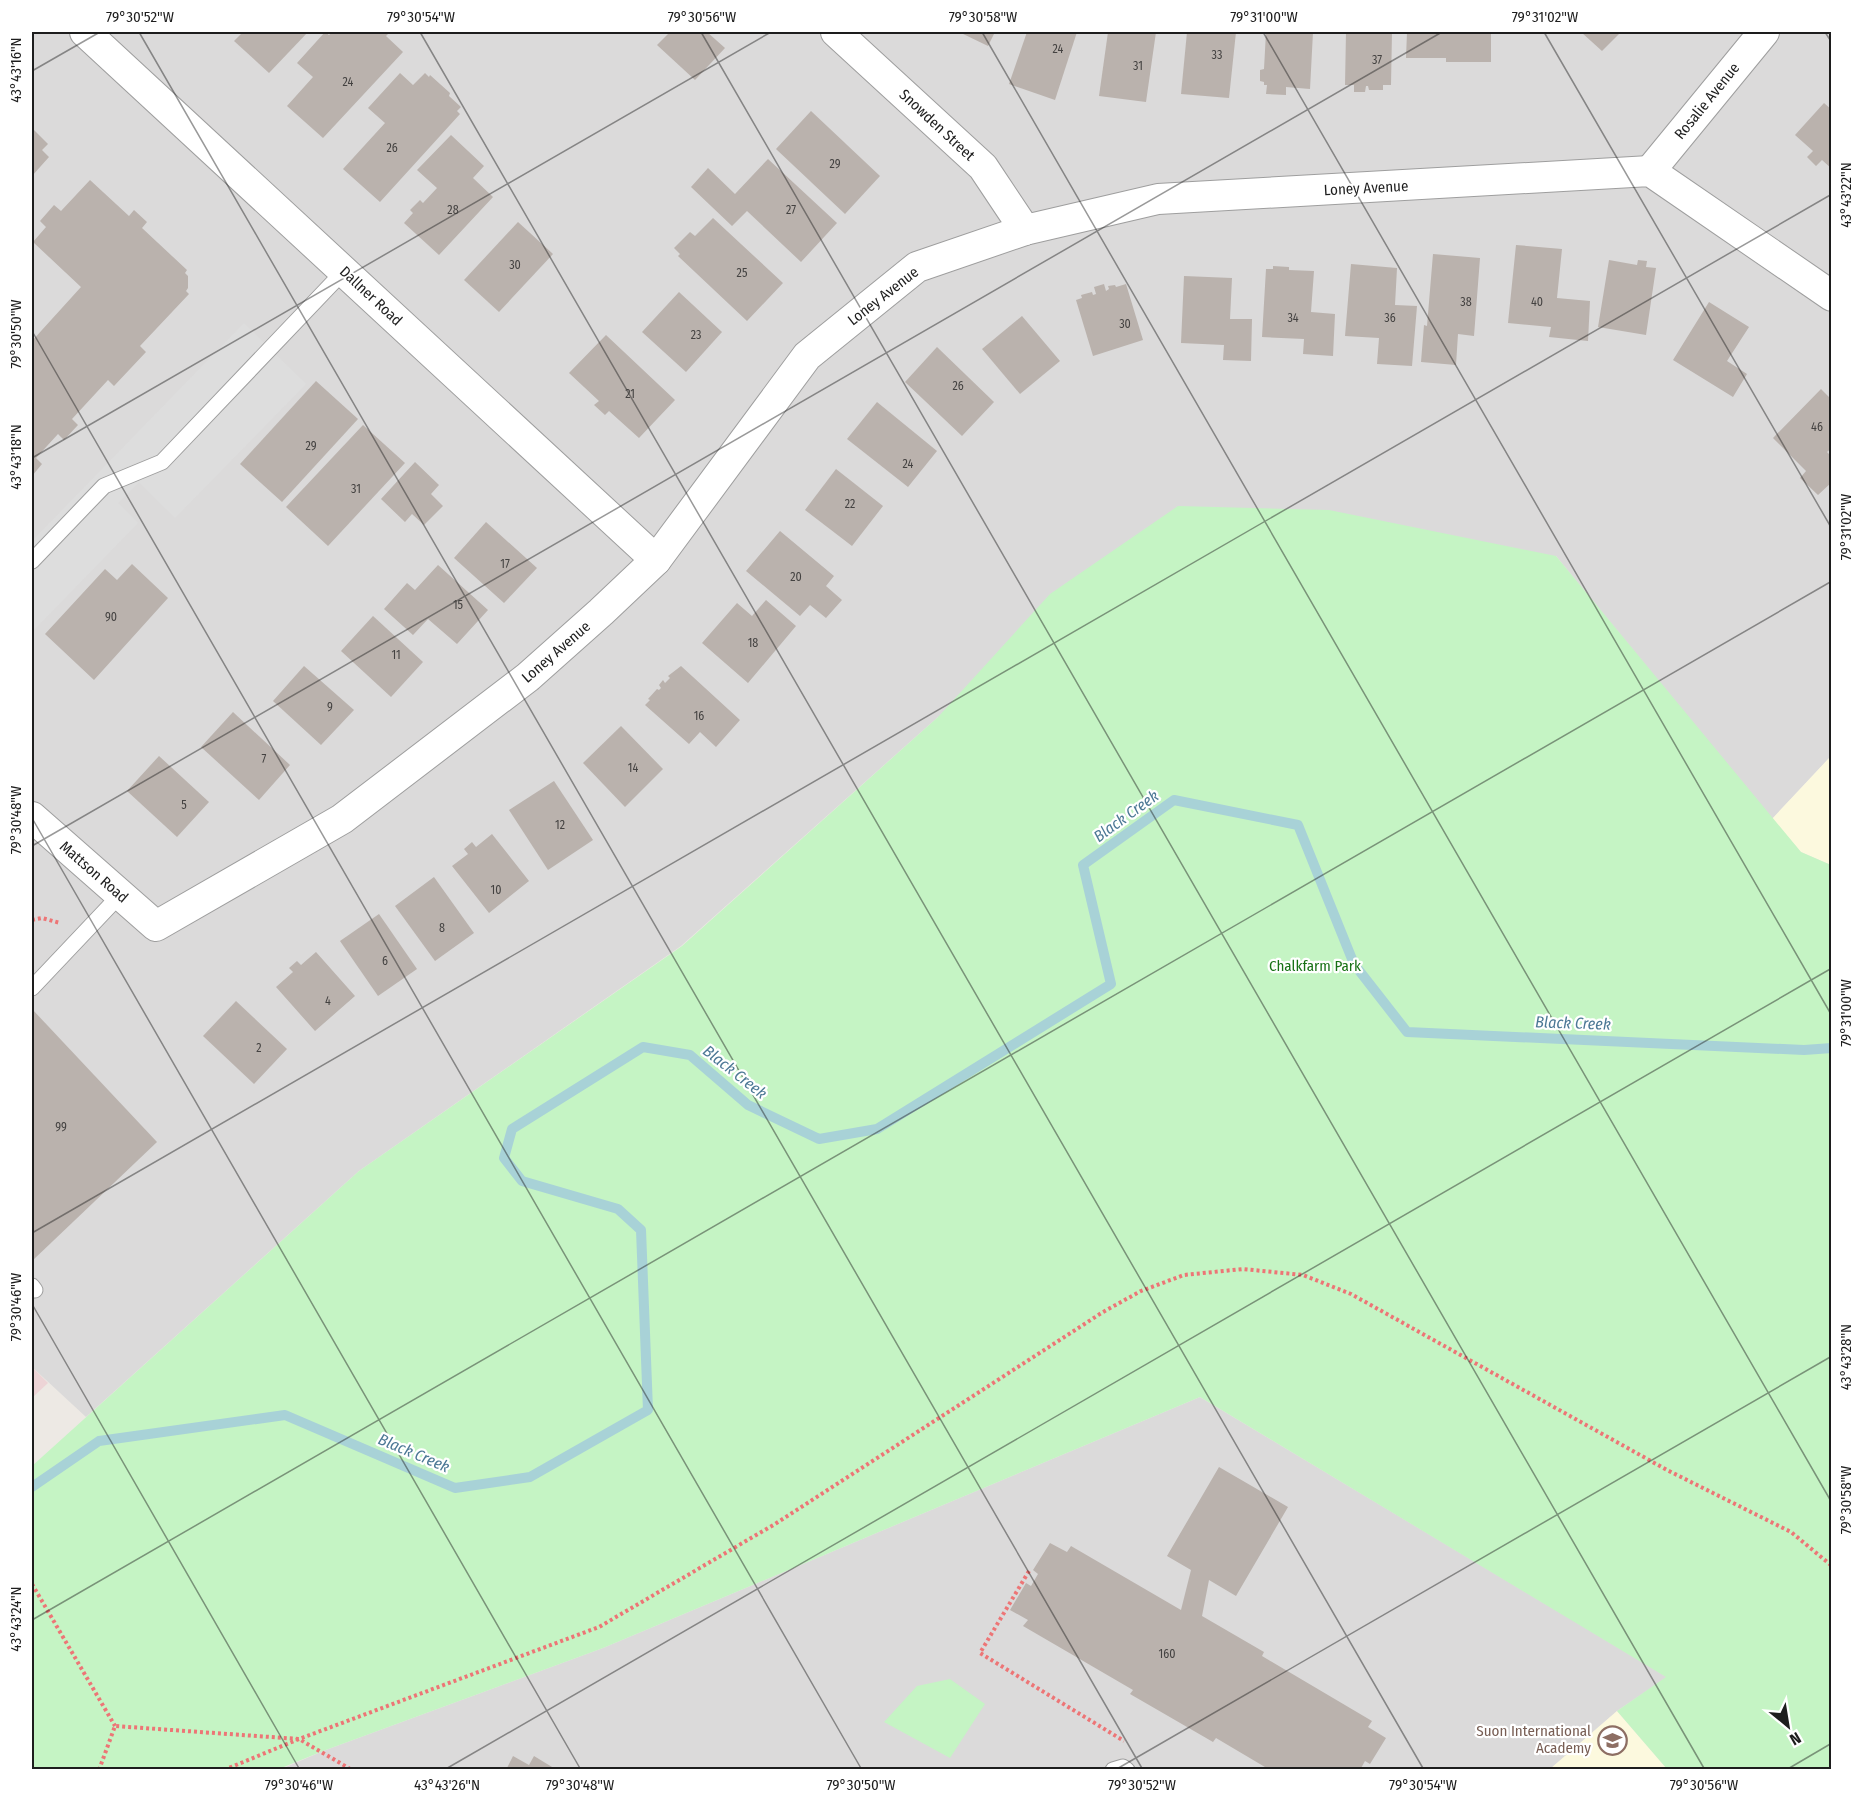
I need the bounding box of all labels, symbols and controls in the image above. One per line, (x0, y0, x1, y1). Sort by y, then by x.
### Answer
text: 79°30'52"W (106, 8, 174, 26)
text: 79°30'54"W (387, 8, 455, 26)
text: 79°30'56"W (668, 8, 736, 26)
text: 79°30'58"W (949, 8, 1017, 26)
text: 79°31'00"W (1230, 8, 1298, 26)
text: 79°31'02"W (1512, 8, 1578, 26)
text: 43°43'16"N (7, 37, 25, 103)
house number: 24 (1053, 42, 1064, 56)
house number: 33 (1212, 48, 1222, 62)
house number: 37 (1372, 53, 1382, 67)
house number: 31 (1133, 59, 1143, 73)
street label: Rosalie Avenue (1671, 59, 1743, 143)
house number: 24 (343, 75, 354, 89)
street label: Snowden Street (895, 85, 979, 165)
house number: 26 (386, 141, 398, 155)
house number: 29 (829, 157, 841, 171)
text: 43°43'22"N (1837, 162, 1855, 228)
street label: Loney Avenue (1323, 177, 1409, 199)
house number: 28 (447, 203, 459, 217)
house number: 27 (786, 203, 796, 217)
house number: 30 (509, 258, 521, 272)
street label: Dallner Road (336, 263, 406, 329)
street label: Loney Avenue (844, 263, 922, 329)
house number: 25 (737, 266, 748, 280)
house number: 38 (1460, 295, 1472, 309)
house number: 40 (1531, 295, 1543, 309)
text: 79°30'50"W (7, 299, 25, 369)
house number: 34 (1287, 311, 1299, 325)
house number: 36 (1384, 311, 1396, 325)
house number: 30 (1119, 317, 1131, 331)
house number: 23 (691, 328, 701, 342)
house number: 26 (952, 379, 964, 393)
house number: 21 (625, 387, 635, 401)
house number: 46 (1811, 420, 1823, 434)
text: 43°43'18"N (7, 424, 25, 490)
house number: 29 (305, 439, 317, 453)
house number: 24 (903, 457, 914, 471)
house number: 31 (351, 482, 361, 496)
text: 79°31'02"W (1837, 494, 1855, 560)
house number: 22 (845, 497, 855, 511)
house number: 17 (500, 557, 510, 571)
house number: 20 (790, 570, 802, 584)
house number: 15 (453, 598, 464, 612)
house number: 90 (105, 610, 117, 624)
street label: Loney Avenue (518, 617, 594, 687)
house number: 18 (748, 636, 758, 650)
house number: 11 (391, 648, 401, 662)
house number: 9 (327, 700, 333, 714)
house number: 16 (694, 709, 704, 723)
house number: 7 (262, 752, 267, 766)
house number: 14 (628, 761, 638, 775)
text: 79°30'48"W (7, 786, 25, 854)
water label: Black Creek (1090, 786, 1162, 846)
house number: 5 (181, 798, 187, 812)
house number: 12 (555, 818, 565, 832)
street label: Mattson Road (56, 837, 132, 907)
house number: 10 (491, 883, 501, 897)
house number: 8 (439, 921, 445, 935)
house number: 6 (382, 954, 388, 968)
park label: Chalkfarm Park (1269, 957, 1361, 975)
text: 79°31'00"W (1837, 979, 1855, 1047)
house number: 4 (325, 994, 331, 1008)
water label: Black Creek (1535, 1012, 1611, 1034)
house number: 2 (256, 1041, 262, 1055)
water label: Black Creek (699, 1041, 771, 1103)
house number: 99 (55, 1120, 67, 1134)
text: 79°30'46"W (7, 1273, 25, 1341)
text: 43°43'28"N (1837, 1324, 1855, 1390)
water label: Black Creek (375, 1429, 453, 1477)
text: 79°30'58"W (1837, 1466, 1855, 1534)
text: 43°43'24"N (7, 1586, 25, 1652)
house number: 160 (1159, 1647, 1175, 1661)
north arrow (1758, 1696, 1818, 1756)
place label: Suon International Academy (1476, 1722, 1591, 1757)
school or university icon: Suon International Academy (1596, 1724, 1628, 1756)
text: N (1786, 1728, 1804, 1749)
text: 79°30'46"W (265, 1776, 333, 1794)
text: 43°43'26"N (414, 1776, 480, 1794)
text: 79°30'48"W (546, 1776, 614, 1794)
text: 79°30'50"W (826, 1776, 896, 1794)
text: 79°30'52"W (1108, 1776, 1176, 1794)
text: 79°30'54"W (1389, 1776, 1457, 1794)
text: 79°30'56"W (1670, 1776, 1738, 1794)

